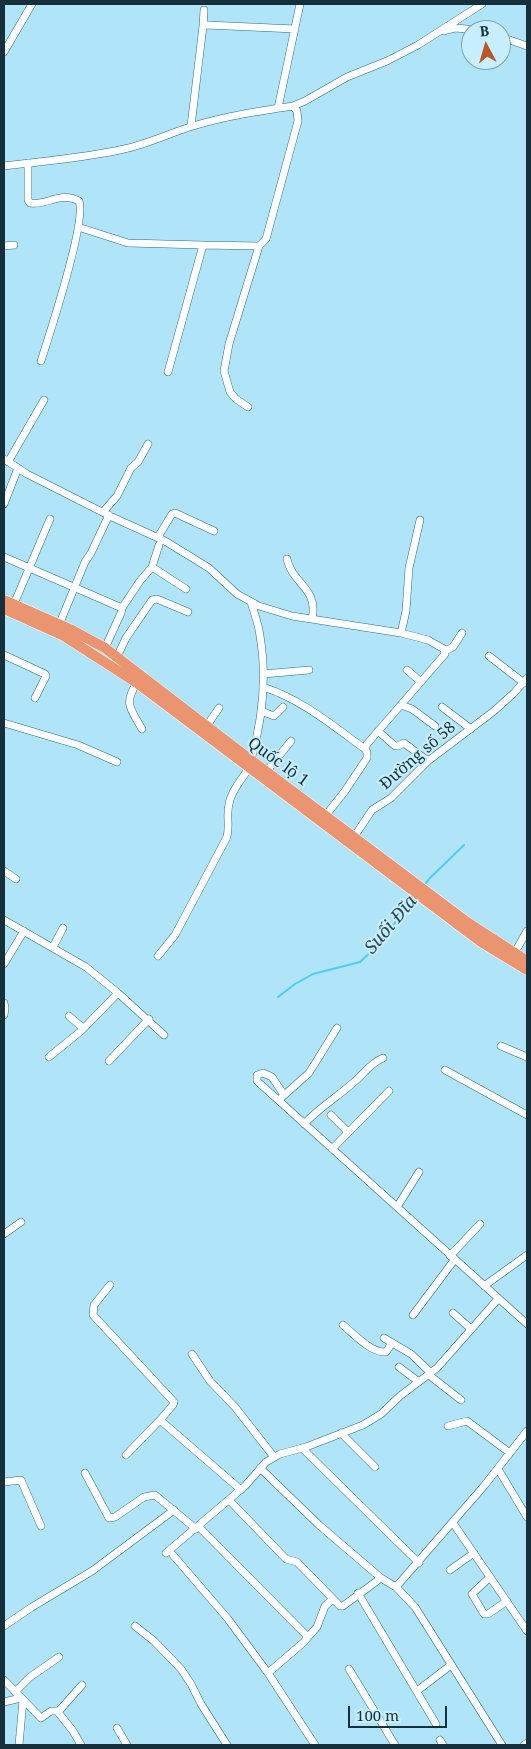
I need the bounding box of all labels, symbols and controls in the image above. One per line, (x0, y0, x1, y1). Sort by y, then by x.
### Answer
north arrow (461, 20, 511, 70)
text: B (479, 21, 490, 41)
street label: Đường số 58 (376, 718, 460, 794)
street label: Quốc lộ 1 (244, 733, 312, 791)
water label: Suối Đĩa (360, 891, 422, 959)
scale bar (351, 1696, 450, 1728)
text: 100 m (356, 1705, 399, 1725)

